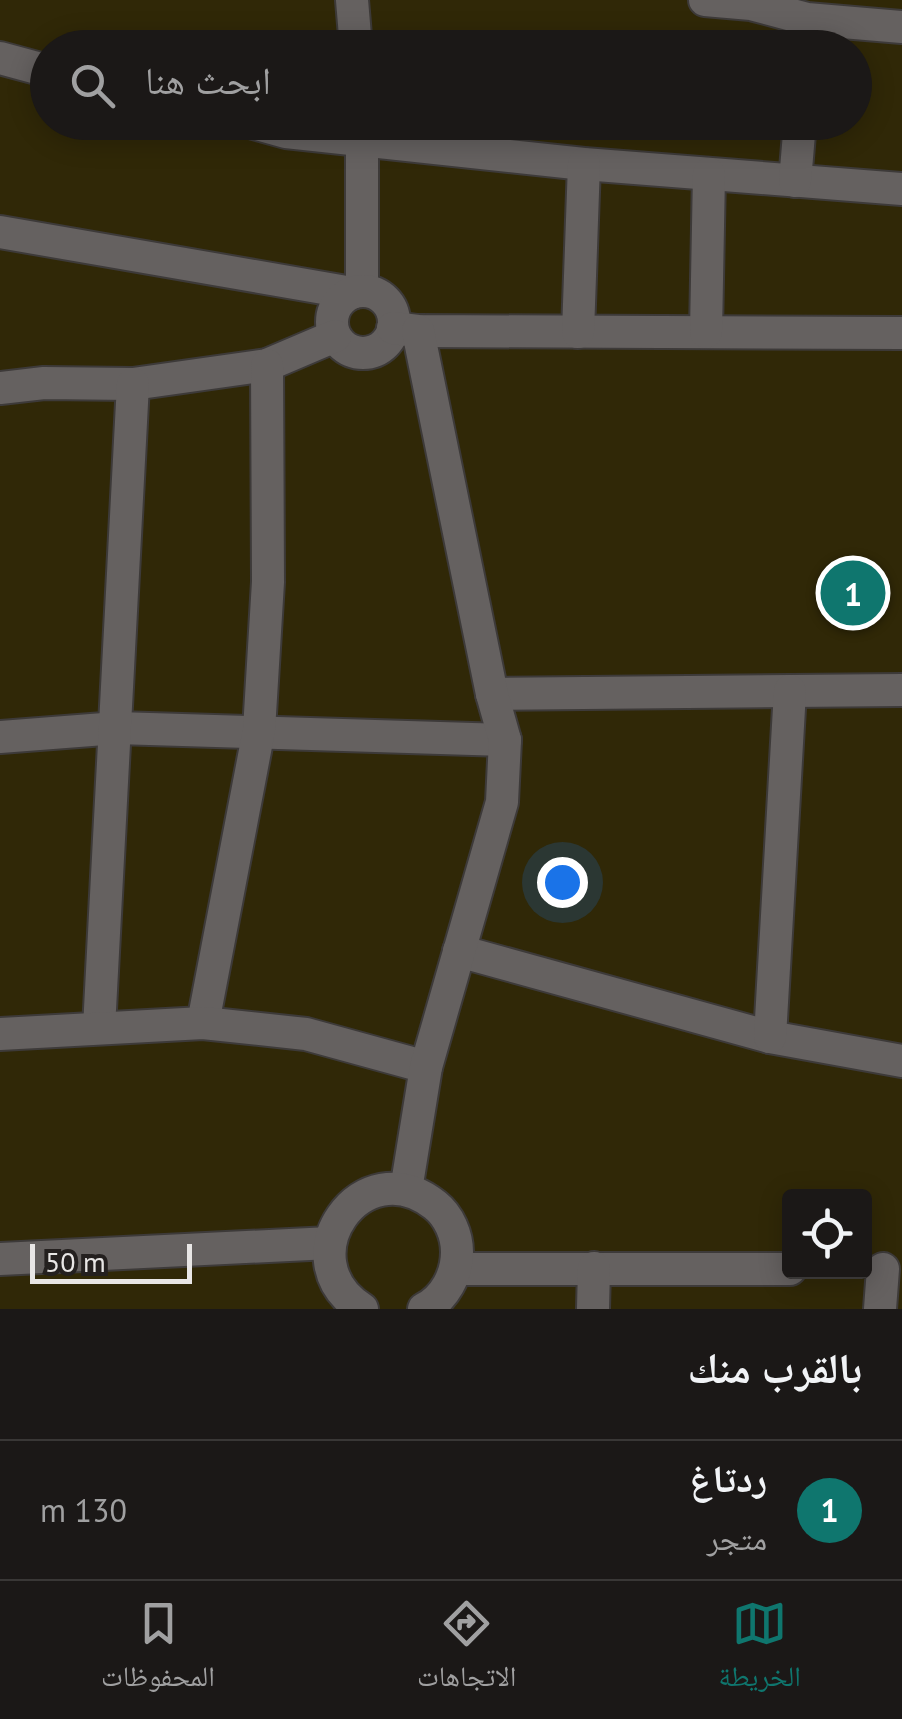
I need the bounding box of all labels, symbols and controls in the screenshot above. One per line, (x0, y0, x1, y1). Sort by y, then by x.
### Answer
search box (30, 30, 872, 140)
text: ابحث هنا (145, 55, 271, 104)
icon: search (65, 58, 120, 113)
pin: 1 (820, 556, 886, 630)
your location (537, 857, 588, 908)
map controls (782, 1189, 872, 1279)
button: locate (782, 1189, 872, 1279)
scale bar (30, 1239, 192, 1284)
text: 50 m (45, 1243, 106, 1280)
text: بالقرب منك (687, 1340, 862, 1395)
text: ردتاغ (689, 1453, 767, 1502)
text: 130 m (40, 1489, 127, 1531)
text: 1 (820, 1489, 839, 1531)
text: متجر (707, 1517, 767, 1559)
tab: المحفوظات (101, 1596, 215, 1704)
tab: الاتجاهات (417, 1596, 516, 1704)
tab: الخريطة (719, 1596, 801, 1704)

